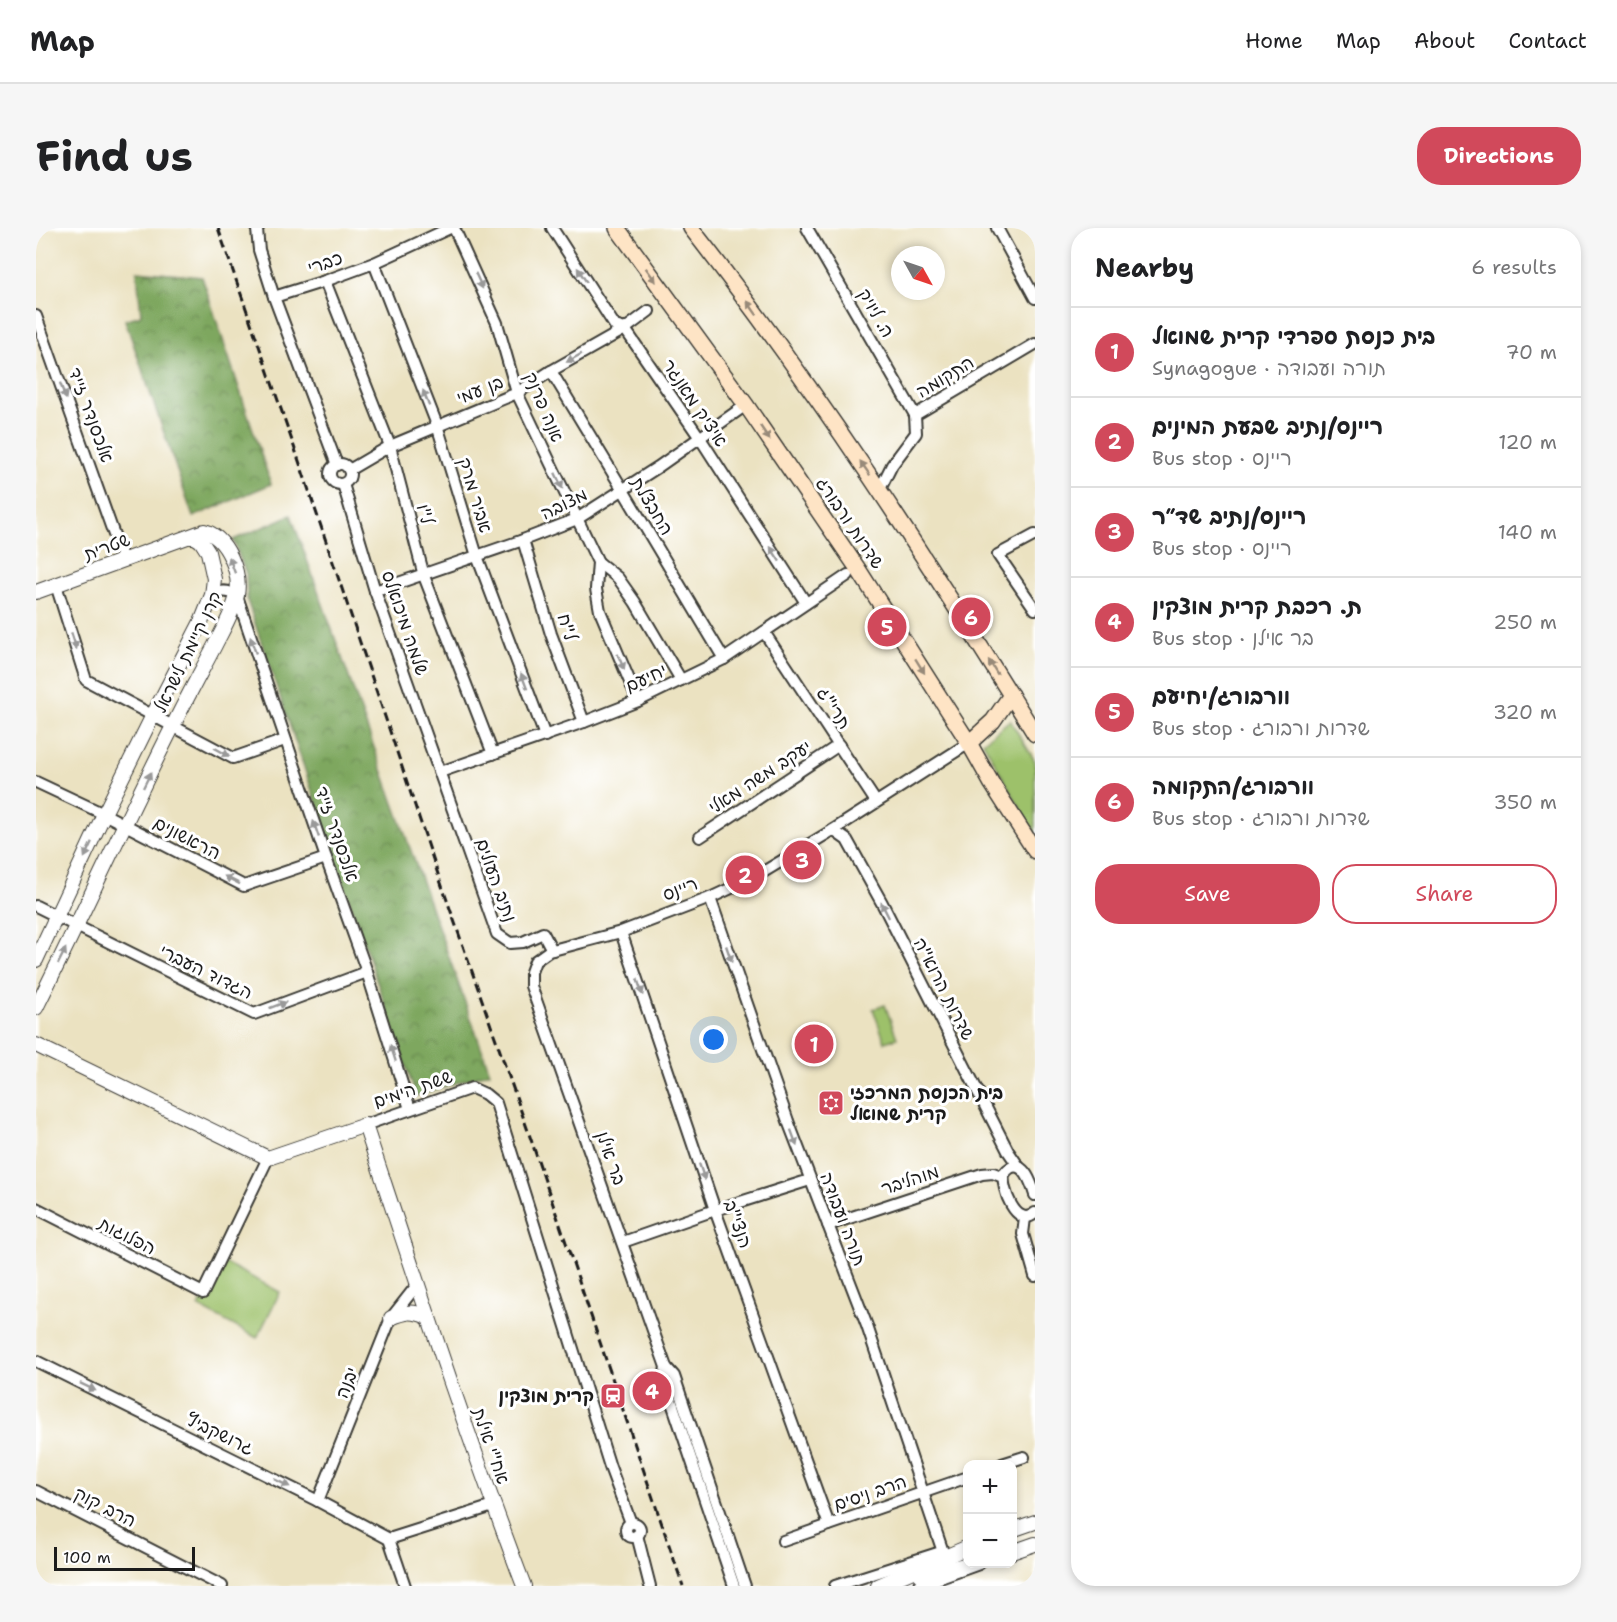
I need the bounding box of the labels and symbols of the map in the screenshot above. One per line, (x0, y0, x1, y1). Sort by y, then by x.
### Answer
street label: כברי (304, 246, 346, 280)
north arrow (891, 246, 945, 300)
one-way arrow (577, 267, 588, 283)
one-way arrow (645, 268, 657, 283)
one-way arrow (474, 273, 483, 290)
street label: ה. ליויק (852, 284, 900, 342)
one-way arrow (746, 301, 758, 317)
street label: התקומה (912, 350, 978, 404)
one-way arrow (566, 353, 583, 363)
street label: איציק מאנגר (657, 354, 733, 452)
street label: אלכסנדר זייד (63, 364, 119, 466)
street label: אנה פרנק (519, 368, 569, 446)
street label: בן עמי (453, 370, 507, 410)
one-way arrow (58, 382, 68, 400)
one-way arrow (421, 389, 430, 407)
one-way arrow (759, 425, 771, 441)
street label: אביר מרק (452, 454, 498, 536)
one-way arrow (859, 460, 871, 476)
one-way arrow (553, 472, 563, 490)
street label: החבצלת (625, 472, 679, 540)
street label: שדרות ורבורג (810, 472, 890, 574)
street label: מצובה (537, 482, 591, 526)
street label: ל"ו (411, 501, 439, 528)
street label: שטרית (80, 527, 134, 567)
one-way arrow (769, 546, 780, 562)
one-way arrow (227, 556, 236, 574)
street label: שלמה מיכואלס (376, 567, 434, 679)
street label: קרן קיימת לישראל (148, 587, 228, 717)
pin: 6 (952, 594, 990, 640)
pin: 5 (868, 604, 906, 650)
street label: ל"ח (551, 611, 583, 644)
one-way arrow (69, 632, 79, 650)
one-way arrow (248, 636, 257, 654)
one-way arrow (617, 653, 626, 671)
one-way arrow (914, 657, 925, 674)
street label: יחיעם (621, 658, 671, 698)
one-way arrow (987, 659, 998, 675)
one-way arrow (519, 672, 529, 690)
street label: תרי"ג (811, 682, 857, 734)
street label: יעקב משה מאלי (704, 735, 816, 819)
one-way arrow (214, 747, 231, 757)
one-way arrow (142, 772, 151, 789)
street label: אלכסנדר זייד (309, 783, 365, 885)
street label: הראשונים (149, 811, 225, 865)
one-way arrow (311, 820, 320, 838)
street label: נתיב העולים (470, 835, 522, 925)
pin: 3 (782, 838, 822, 882)
one-way arrow (83, 841, 92, 858)
pin: 2 (726, 852, 764, 898)
street label: ריינס (659, 871, 701, 907)
one-way arrow (223, 875, 240, 884)
one-way arrow (880, 902, 890, 919)
street label: שדרות הרוא"ה (908, 934, 980, 1044)
street label: הגדוד העברי (155, 939, 257, 1005)
one-way arrow (725, 945, 735, 963)
one-way arrow (57, 947, 67, 964)
one-way arrow (635, 978, 645, 996)
one-way arrow (269, 999, 287, 1009)
pin: 1 (794, 1022, 834, 1066)
your location (699, 1025, 728, 1054)
one-way arrow (388, 1044, 397, 1062)
street label: ששת הימים (370, 1064, 456, 1114)
place label: בית הכנסת המרכזי קרית שמואל (850, 1081, 1003, 1126)
synagogue icon: בית הכנסת המרכזי קרית שמואל (816, 1088, 846, 1118)
street label: בר אילן (591, 1128, 631, 1188)
one-way arrow (789, 1129, 799, 1147)
street label: מוהליבר (878, 1159, 942, 1201)
one-way arrow (698, 1163, 707, 1181)
street label: תורה ועבודה (814, 1169, 872, 1269)
street label: הנצי"ב (718, 1196, 758, 1252)
street label: הפלוגות (93, 1211, 160, 1261)
street label: יבנה (330, 1364, 364, 1402)
pin: 4 (632, 1368, 672, 1414)
station icon: קרית מוצקין (598, 1381, 628, 1411)
one-way arrow (80, 1382, 97, 1392)
place label: קרית מוצקין (498, 1384, 594, 1408)
street label: אח"י אילת (466, 1404, 515, 1487)
street label: גרושקביץ (182, 1407, 258, 1461)
street label: הרב ניסים (830, 1469, 910, 1517)
one-way arrow (273, 1478, 290, 1488)
street label: הרב קוק (70, 1481, 140, 1533)
scale bar (54, 1544, 195, 1572)

